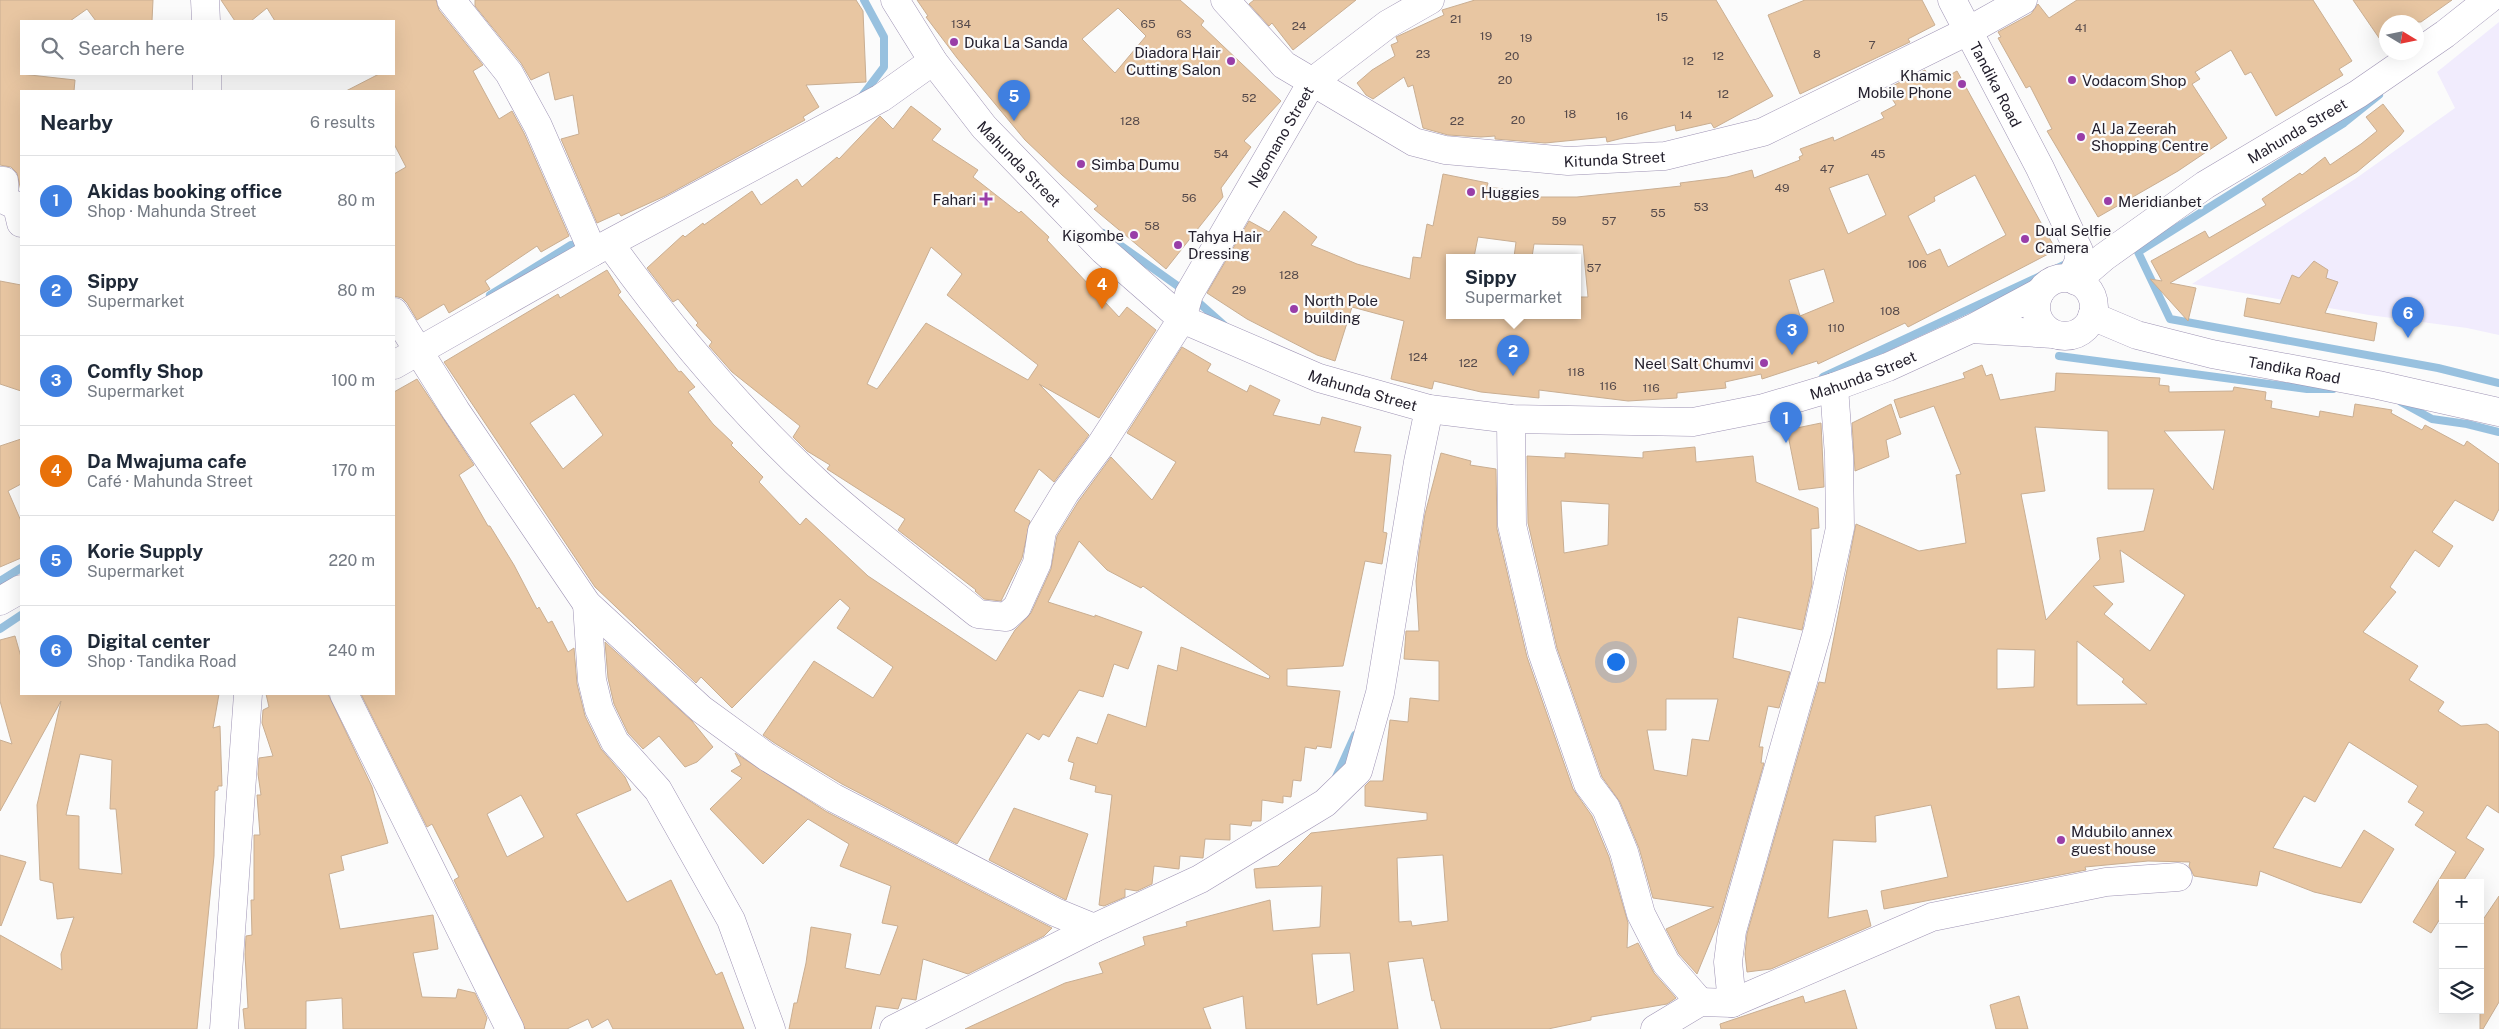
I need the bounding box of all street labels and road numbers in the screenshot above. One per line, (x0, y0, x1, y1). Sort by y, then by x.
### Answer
street label: Tandika Road (1967, 39, 2025, 130)
street label: Ngomano Street (1244, 83, 1316, 191)
street label: Mahunda Street (2244, 94, 2350, 166)
street label: Mahunda Street (974, 117, 1065, 210)
street label: Kitunda Street (1563, 147, 1666, 170)
street label: Mahunda Street (1808, 347, 1919, 402)
street label: Tandika Road (2247, 352, 2342, 386)
street label: Mahunda Street (1306, 366, 1419, 414)

